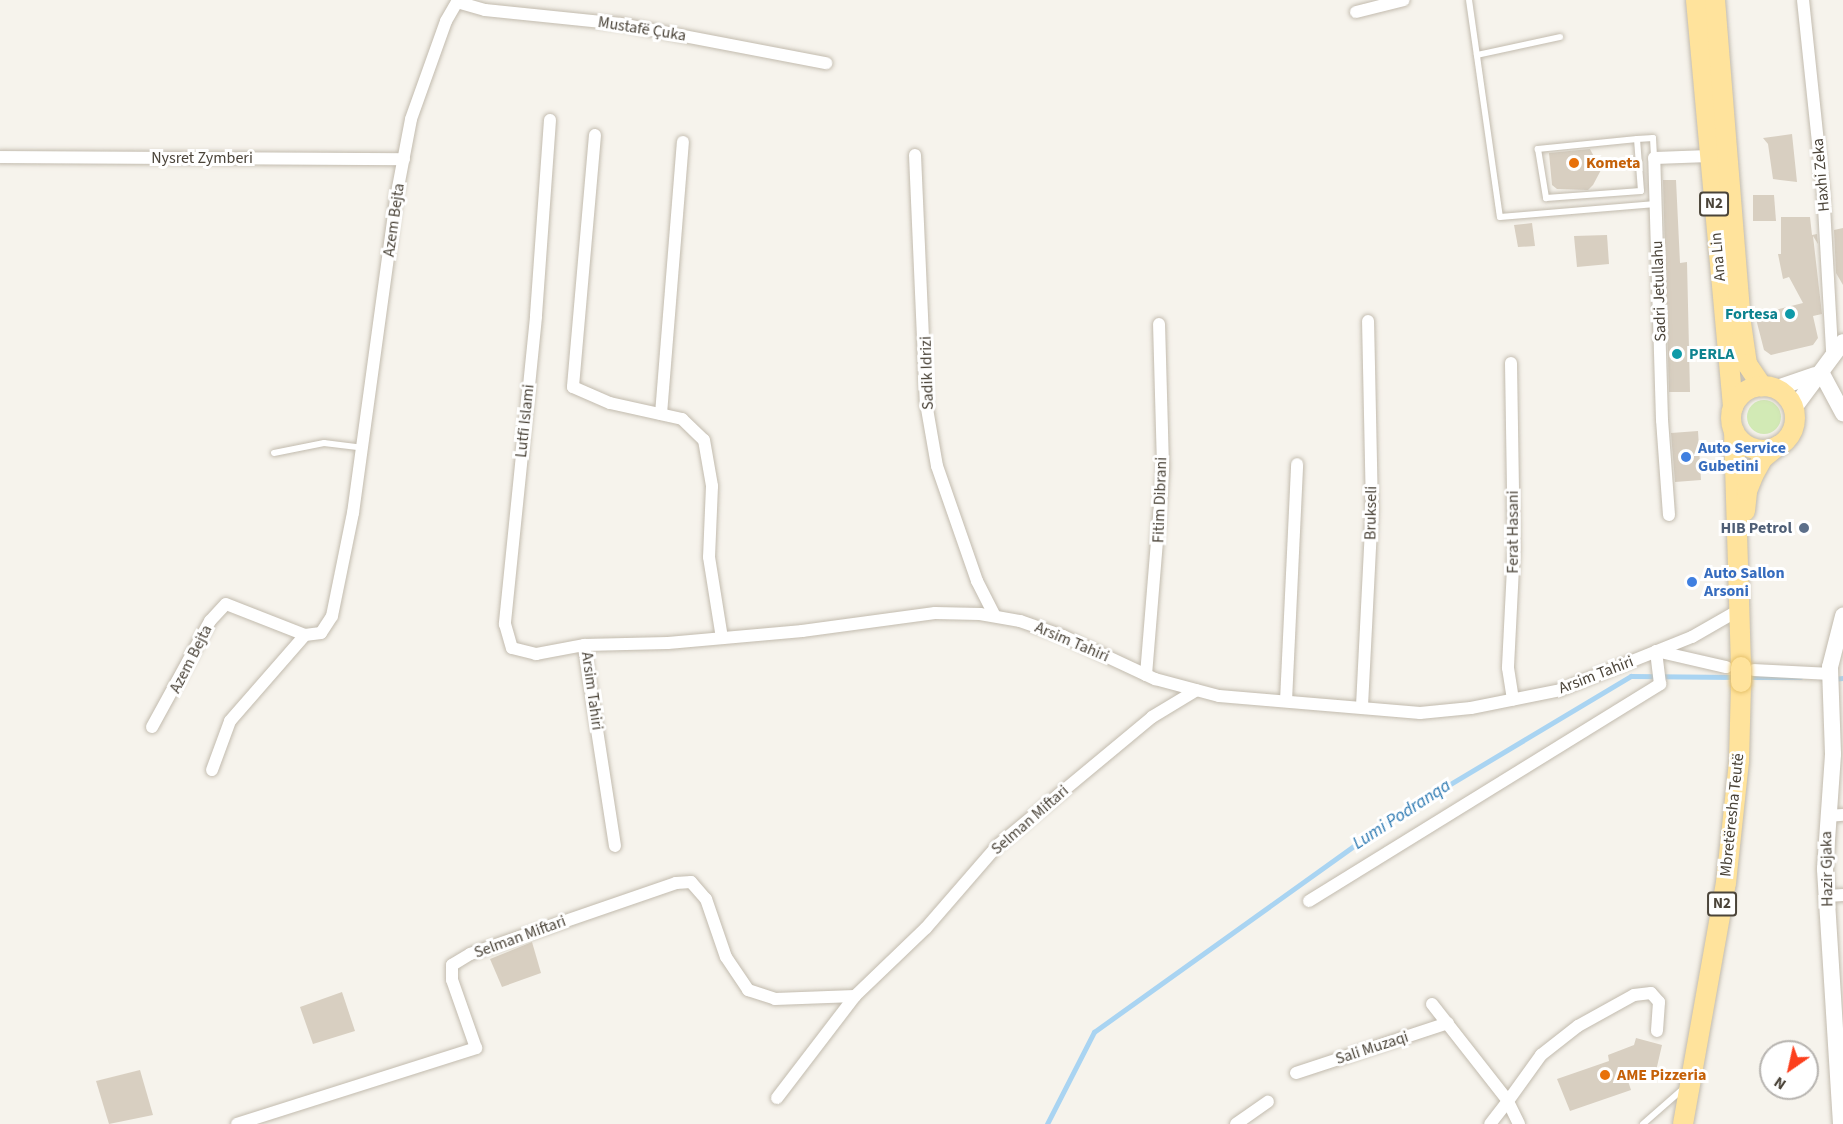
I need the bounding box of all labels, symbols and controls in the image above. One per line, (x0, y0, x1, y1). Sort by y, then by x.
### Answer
street label: Mustafë Çuka (597, 13, 687, 45)
street label: Haxhi Zeka (1808, 138, 1834, 212)
street label: Nysret Zymberi (151, 148, 253, 168)
place label: Kometa (1586, 153, 1641, 173)
marker: Kometa (1567, 156, 1581, 170)
street label: Azem Bejta (379, 182, 409, 258)
road number: N2 (1699, 192, 1729, 216)
street label: Ana Lin (1706, 232, 1730, 282)
street label: Sadri Jetullahu (1648, 240, 1670, 342)
place label: Fortesa (1725, 304, 1778, 324)
marker: Fortesa (1783, 307, 1797, 321)
street label: Sadik Idrizi (916, 336, 938, 410)
place label: PERLA (1689, 344, 1734, 364)
marker: PERLA (1670, 347, 1684, 361)
street label: Lutfi Islami (512, 383, 538, 459)
place label: Auto Service Gubetini (1698, 438, 1786, 476)
marker: Auto Service Gubetini (1679, 450, 1693, 464)
street label: Fitim Dibrani (1149, 457, 1171, 543)
street label: Brukseli (1361, 486, 1381, 540)
street label: Ferat Hasani (1503, 490, 1523, 574)
place label: HIB Petrol (1720, 518, 1792, 538)
marker: HIB Petrol (1797, 521, 1811, 535)
place label: Auto Sallon Arsoni (1704, 563, 1785, 601)
marker: Auto Sallon Arsoni (1685, 575, 1699, 589)
street label: Arsim Tahiri (1032, 618, 1112, 666)
street label: Azem Bejta (166, 622, 216, 696)
street label: Arsim Tahiri (577, 651, 607, 731)
street label: Arsim Tahiri (1556, 652, 1636, 698)
street label: Mbretëresha Teutë (1716, 752, 1748, 878)
water label: Lumi Podranqa (1349, 775, 1455, 855)
street label: Selman Miftari (987, 781, 1073, 859)
street label: Hazir Gjaka (1817, 831, 1837, 907)
road number: N2 (1707, 892, 1737, 916)
street label: Selman Miftari (472, 912, 568, 962)
street label: Sali Muzaqi (1333, 1027, 1411, 1069)
north arrow (1759, 1040, 1819, 1100)
place label: AME Pizzeria (1617, 1065, 1706, 1085)
marker: AME Pizzeria (1598, 1068, 1612, 1082)
text: N (1769, 1071, 1791, 1095)

